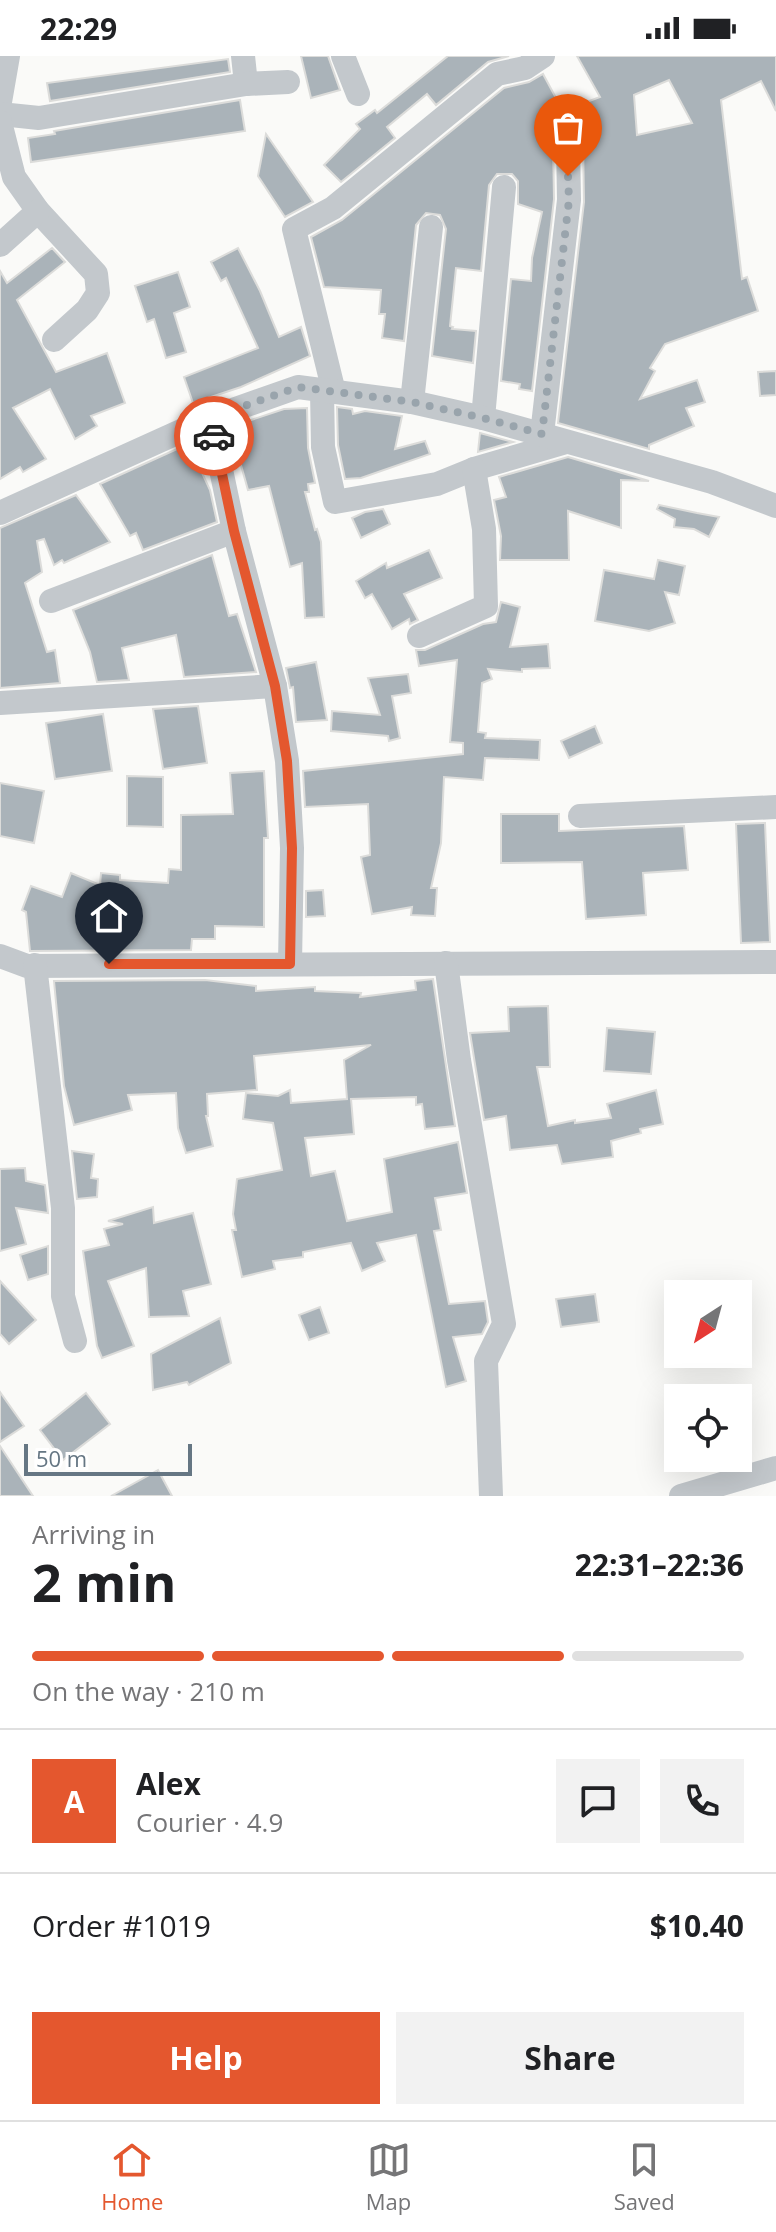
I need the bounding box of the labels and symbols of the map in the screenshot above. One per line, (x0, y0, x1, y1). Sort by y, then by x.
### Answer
pin (534, 94, 602, 176)
courier (174, 396, 254, 476)
pin (75, 882, 143, 964)
north arrow (664, 1280, 752, 1368)
scale bar (24, 1440, 192, 1476)

